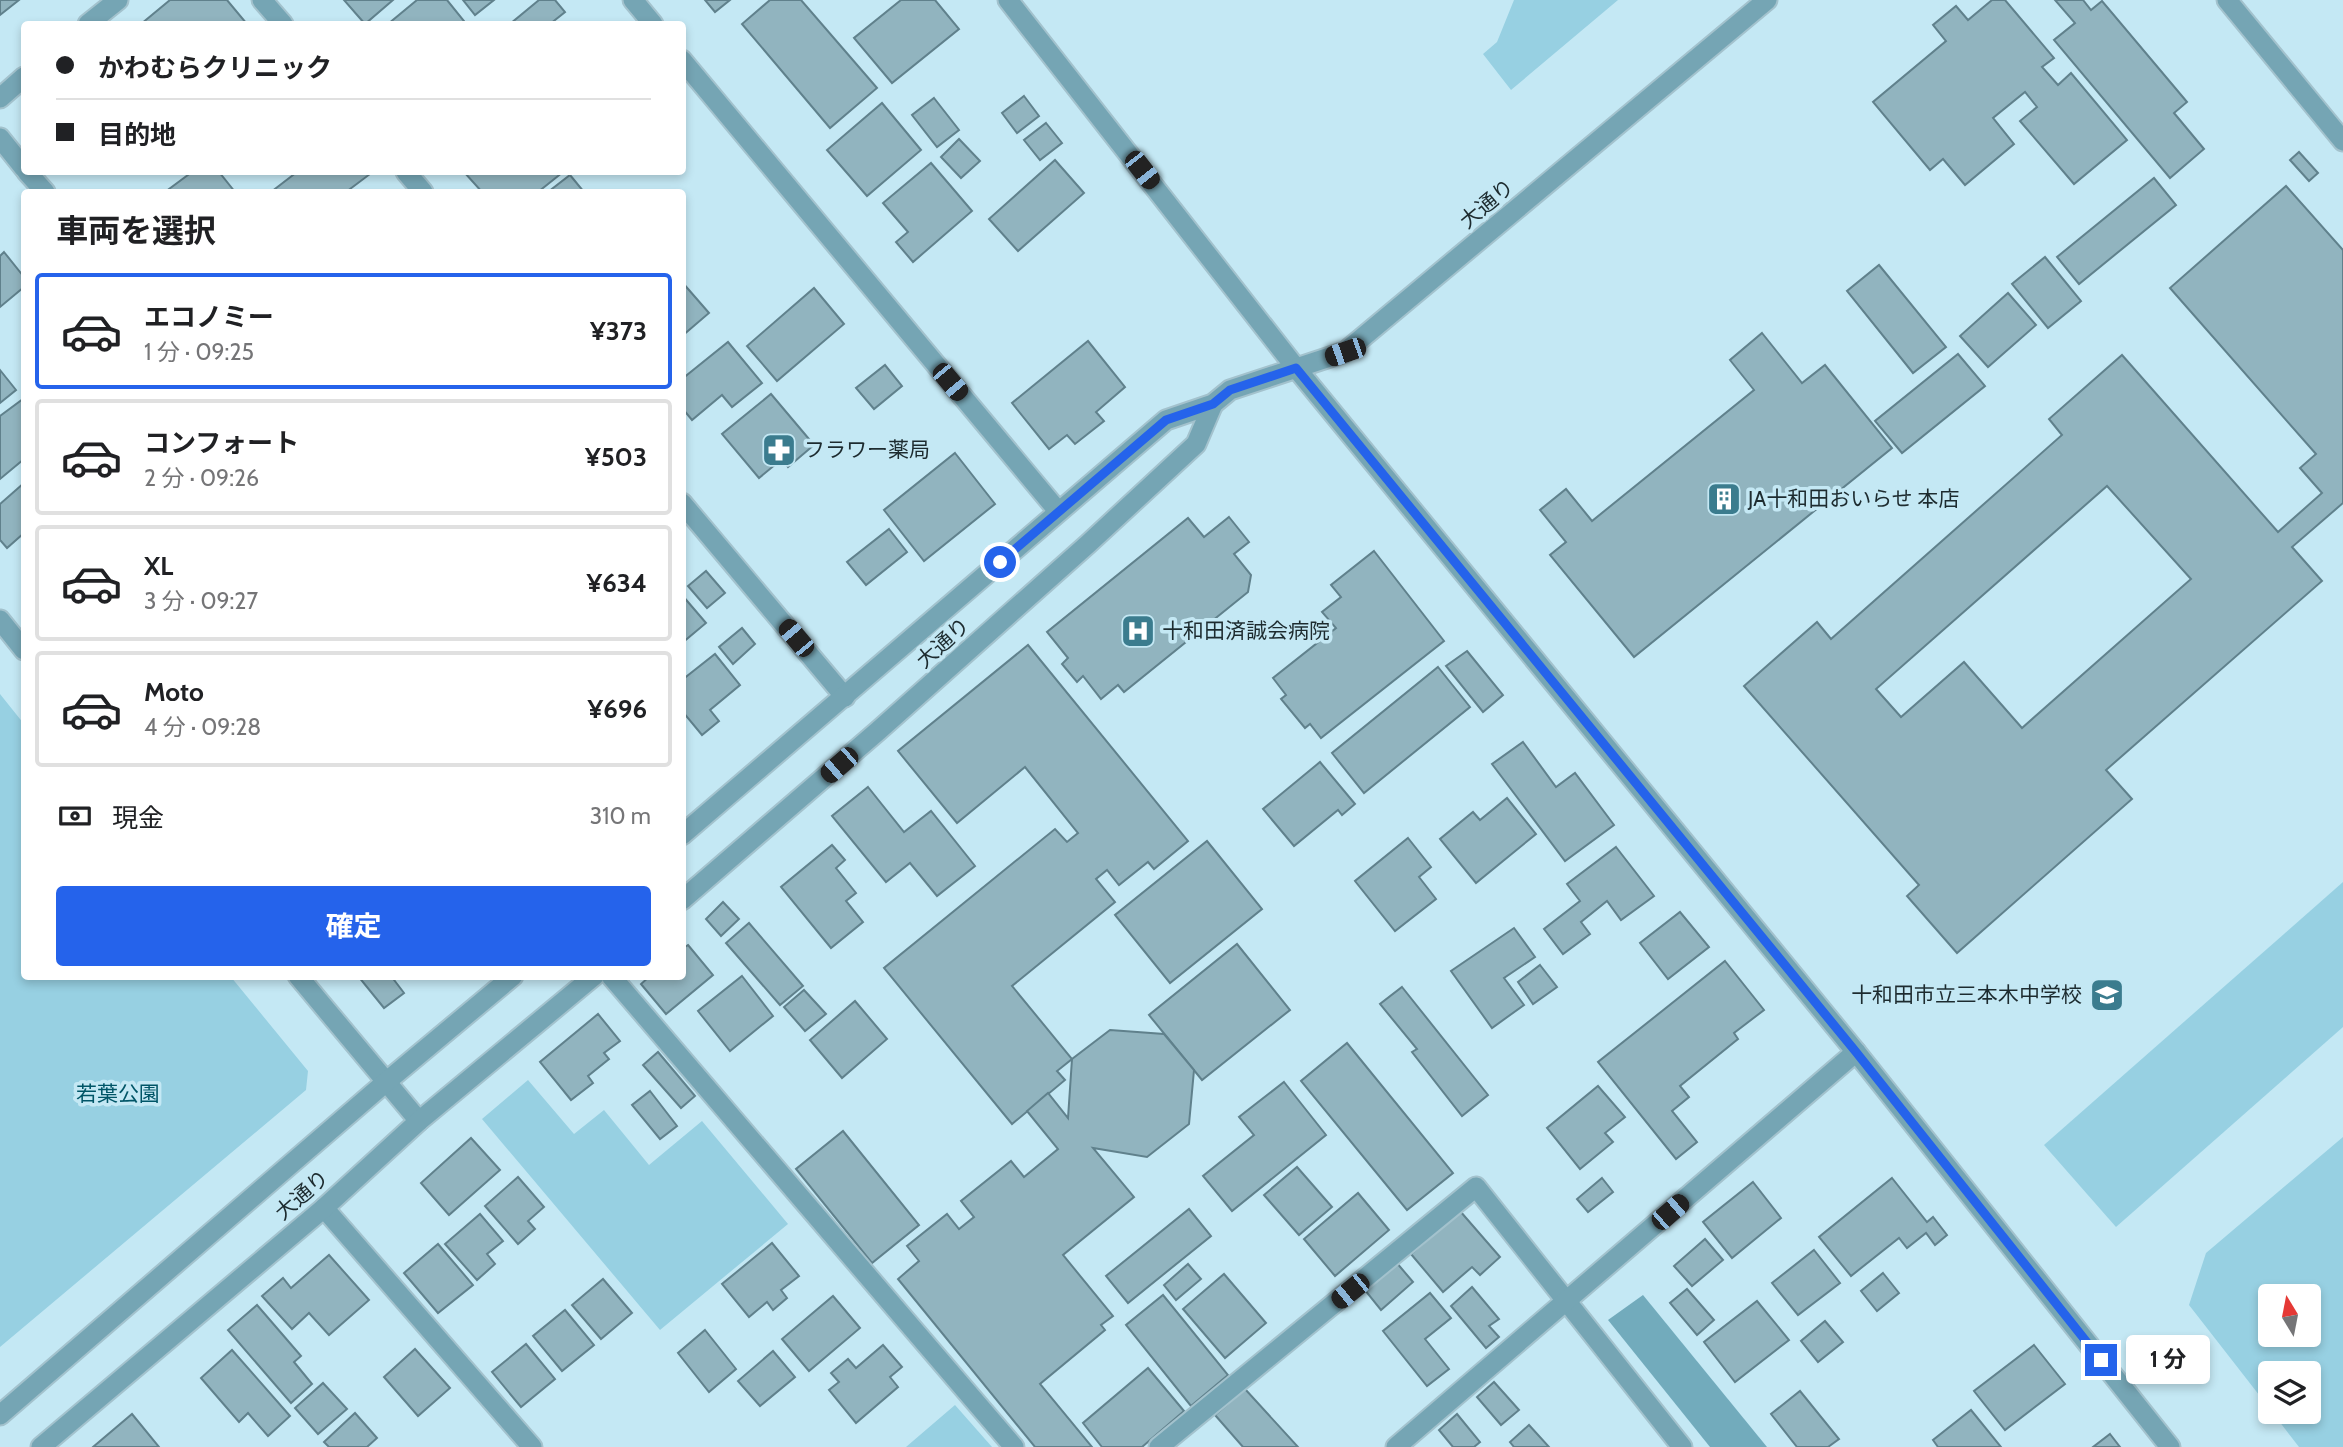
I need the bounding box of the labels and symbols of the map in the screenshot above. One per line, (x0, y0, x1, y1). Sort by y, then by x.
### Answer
car (1121, 147, 1164, 193)
street label: 大通り (1455, 174, 1519, 233)
car (1322, 335, 1369, 369)
car (929, 359, 972, 405)
pharmacy icon: フラワー薬局 (760, 431, 798, 469)
place label: フラワー薬局 (804, 437, 930, 462)
building icon: JA十和田おいらせ 本店 (1705, 480, 1743, 518)
place label: JA十和田おいらせ 本店 (1747, 486, 1960, 511)
route start (984, 546, 1016, 578)
street label: 大通り (911, 612, 974, 673)
hospital icon: 十和田済誠会病院 (1119, 612, 1157, 650)
car (775, 615, 818, 661)
place label: 十和田済誠会病院 (1162, 618, 1330, 643)
car (817, 743, 862, 787)
school or university icon: 十和田市立三本木中学校 (2088, 976, 2126, 1014)
place label: 十和田市立三本木中学校 (1851, 982, 2082, 1007)
park label: 若葉公園 (76, 1081, 160, 1106)
street label: 大通り (270, 1165, 334, 1225)
car (1648, 1190, 1693, 1234)
car (1328, 1270, 1373, 1312)
north arrow (2258, 1284, 2320, 1348)
callout: 1 分 (2126, 1336, 2210, 1384)
route end (2085, 1344, 2117, 1376)

